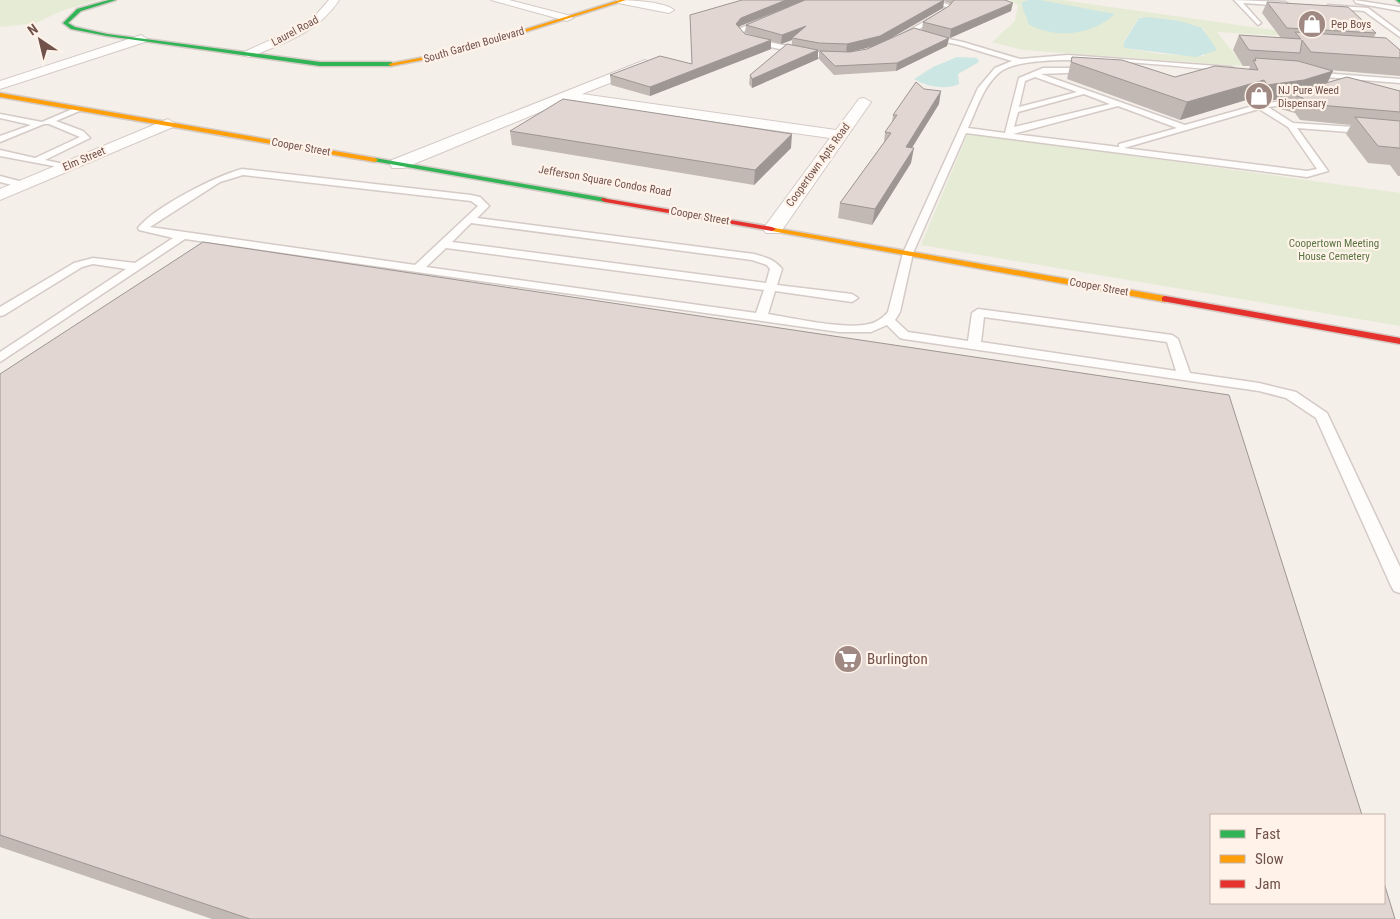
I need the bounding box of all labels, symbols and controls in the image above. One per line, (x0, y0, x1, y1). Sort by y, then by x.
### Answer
shop icon: Pep Boys (1297, 9, 1327, 39)
street label: Laurel Road (269, 13, 321, 49)
north arrow (15, 15, 65, 65)
place label: Pep Boys (1331, 18, 1371, 31)
text: N (24, 20, 41, 38)
street label: South Garden Boulevard (422, 24, 526, 66)
shop icon: NJ Pure Weed Dispensary (1244, 81, 1274, 111)
place label: NJ Pure Weed Dispensary (1278, 84, 1339, 110)
street label: Coopertown Apts Road (783, 121, 853, 209)
street label: Cooper Street (271, 135, 331, 159)
street label: Elm Street (61, 144, 107, 174)
street label: Jefferson Square Condos Road (538, 163, 672, 199)
street label: Cooper Street (670, 204, 730, 228)
park label: Coopertown Meeting House Cemetery (1289, 237, 1379, 263)
street label: Cooper Street (1069, 275, 1129, 299)
supermarket icon: Burlington (833, 644, 863, 674)
place label: Burlington (867, 650, 928, 668)
legend (1210, 814, 1385, 904)
text: Fast (1255, 825, 1280, 843)
text: Slow (1255, 850, 1284, 868)
text: Jam (1255, 875, 1281, 893)

